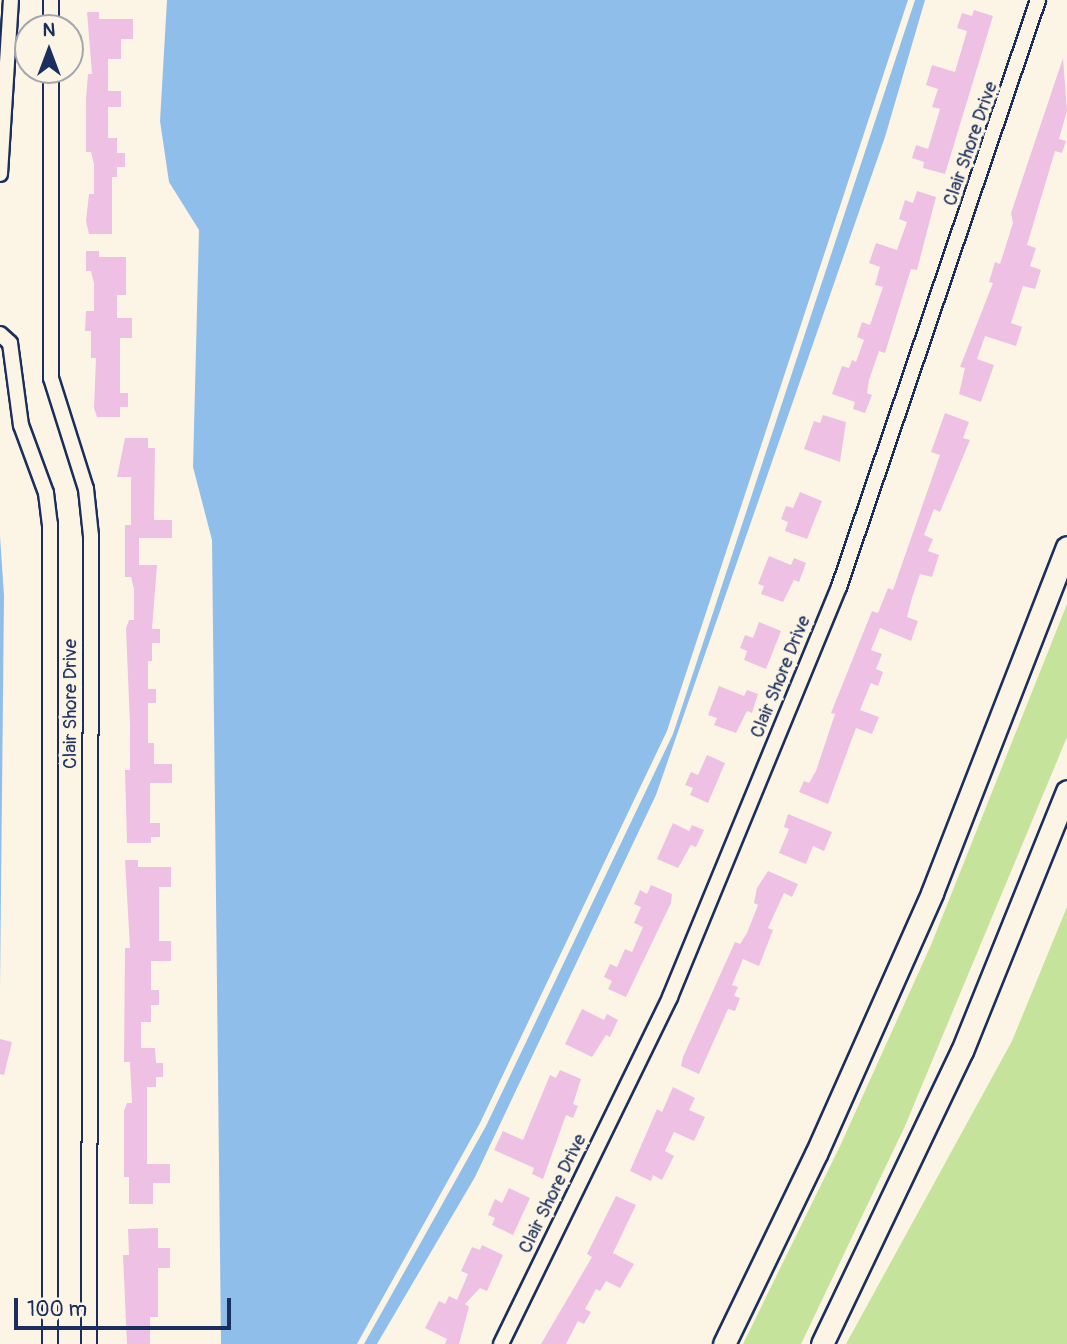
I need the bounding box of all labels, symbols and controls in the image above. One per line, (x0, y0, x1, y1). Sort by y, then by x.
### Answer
north arrow (14, 14, 84, 84)
text: N (43, 18, 55, 42)
street label: Clair Shore Drive (939, 79, 1003, 209)
street label: Clair Shore Drive (746, 612, 816, 742)
street label: Clair Shore Drive (60, 639, 82, 769)
street label: Clair Shore Drive (514, 1131, 592, 1257)
scale bar (18, 1284, 234, 1328)
text: 100 m (27, 1296, 87, 1323)

